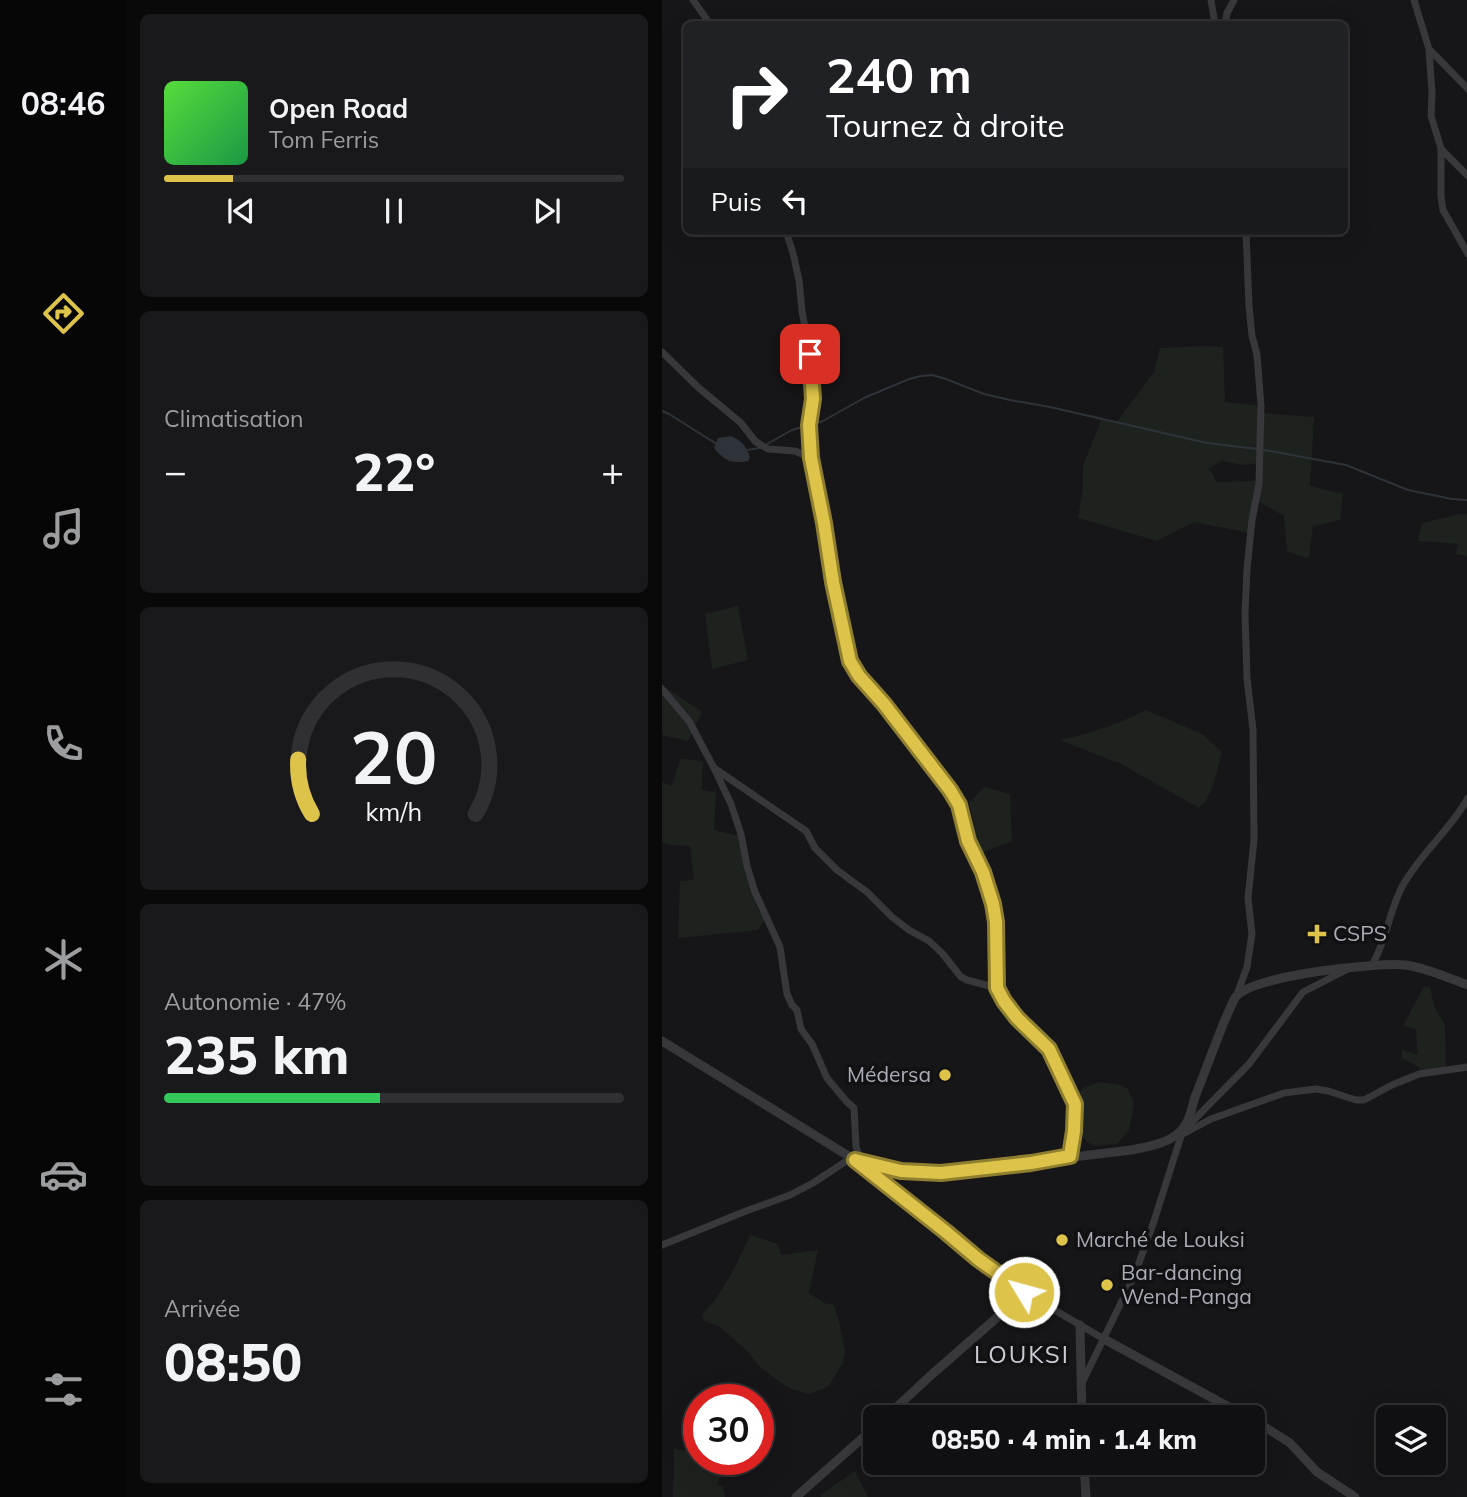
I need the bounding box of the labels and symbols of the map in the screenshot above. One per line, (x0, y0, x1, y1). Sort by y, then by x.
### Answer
pin (780, 324, 840, 384)
place label: CSPS (1333, 920, 1387, 946)
marker: CSPS (1307, 924, 1327, 944)
place label: Médersa (847, 1061, 931, 1087)
marker: Médersa (937, 1067, 953, 1083)
place label: Marché de Louksi (1076, 1226, 1245, 1252)
marker: Marché de Louksi (1054, 1232, 1070, 1248)
position arrow (987, 1255, 1061, 1329)
place label: Bar-dancing Wend-Panga (1121, 1259, 1252, 1309)
marker: Bar-dancing Wend-Panga (1099, 1277, 1115, 1293)
district label: LOUKSI (974, 1339, 1070, 1369)
speed limit sign: 30 (683, 1384, 774, 1475)

